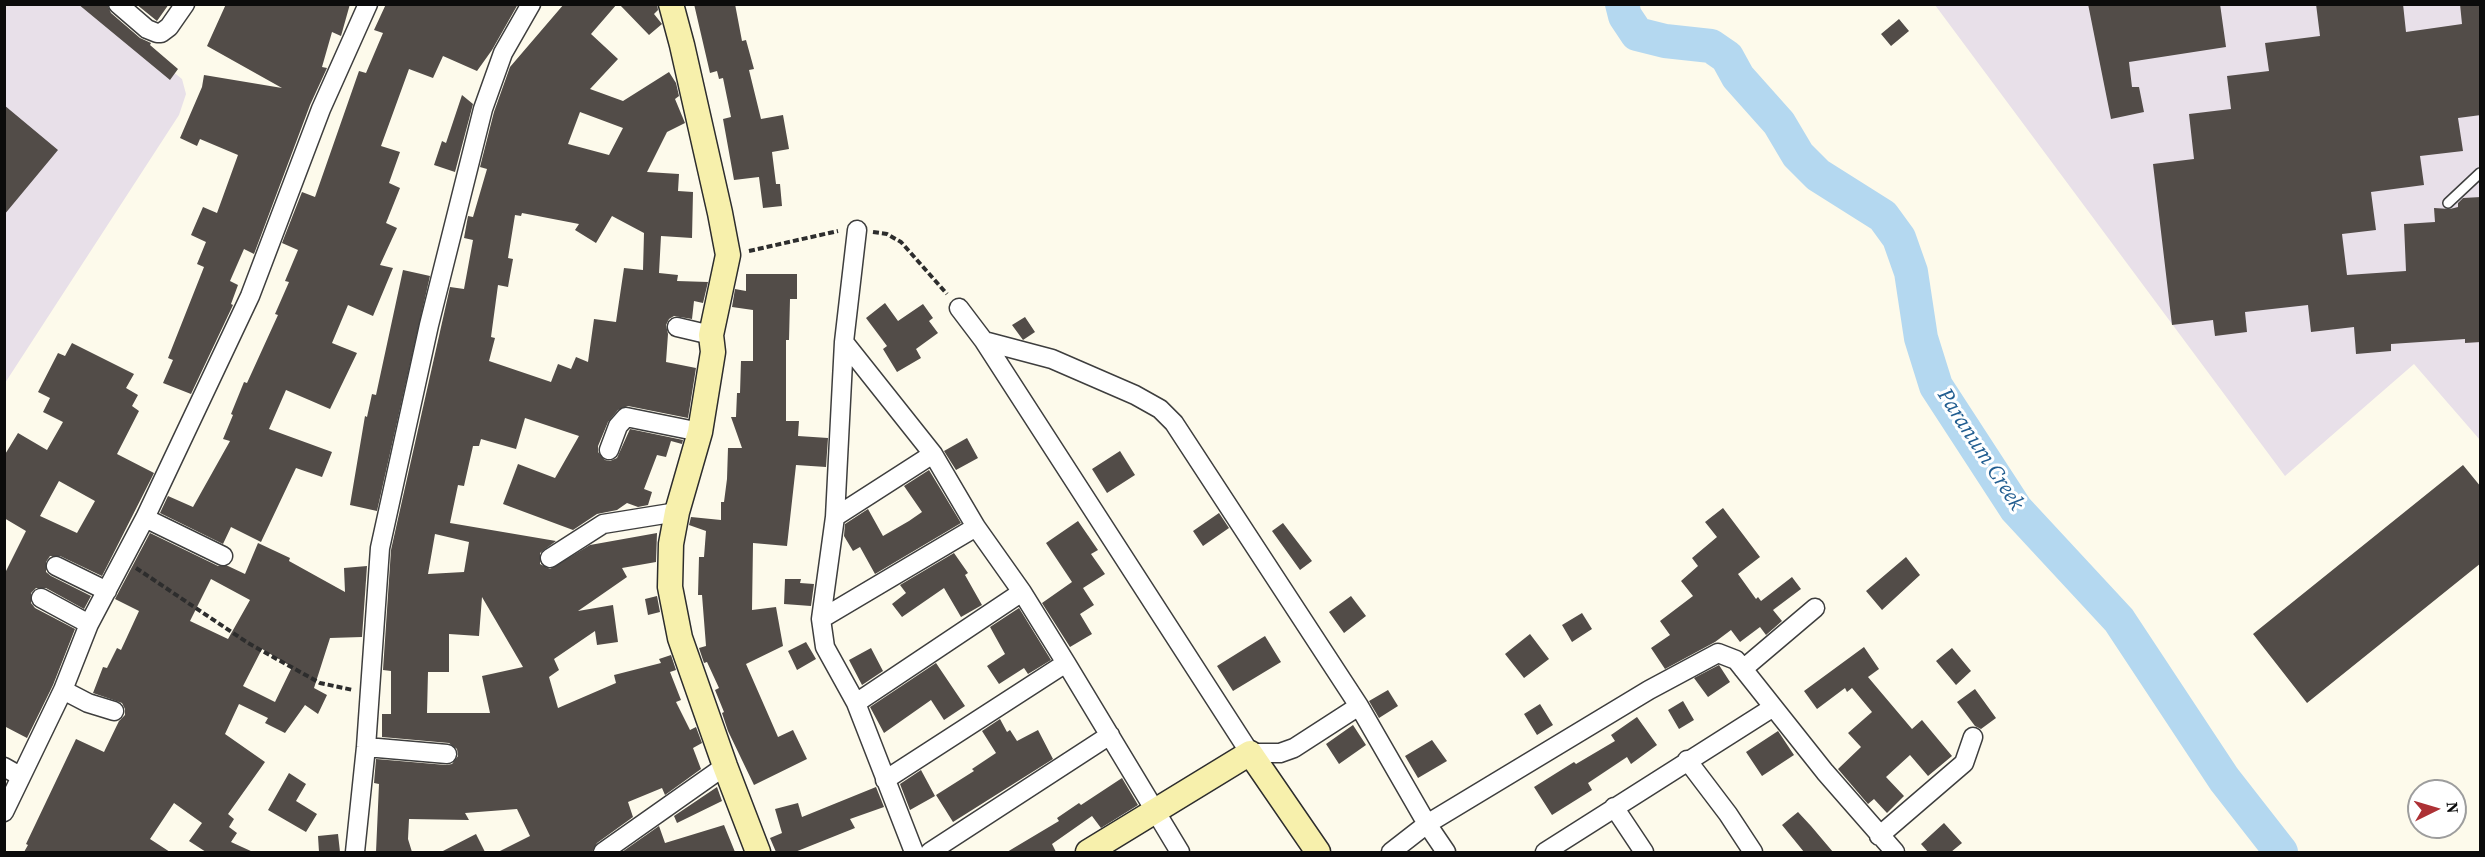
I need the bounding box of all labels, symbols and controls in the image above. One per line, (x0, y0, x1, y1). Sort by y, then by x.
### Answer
water label: Paranum Creek (1931, 384, 2029, 516)
north arrow (2407, 779, 2467, 839)
text: N (2441, 801, 2464, 814)

